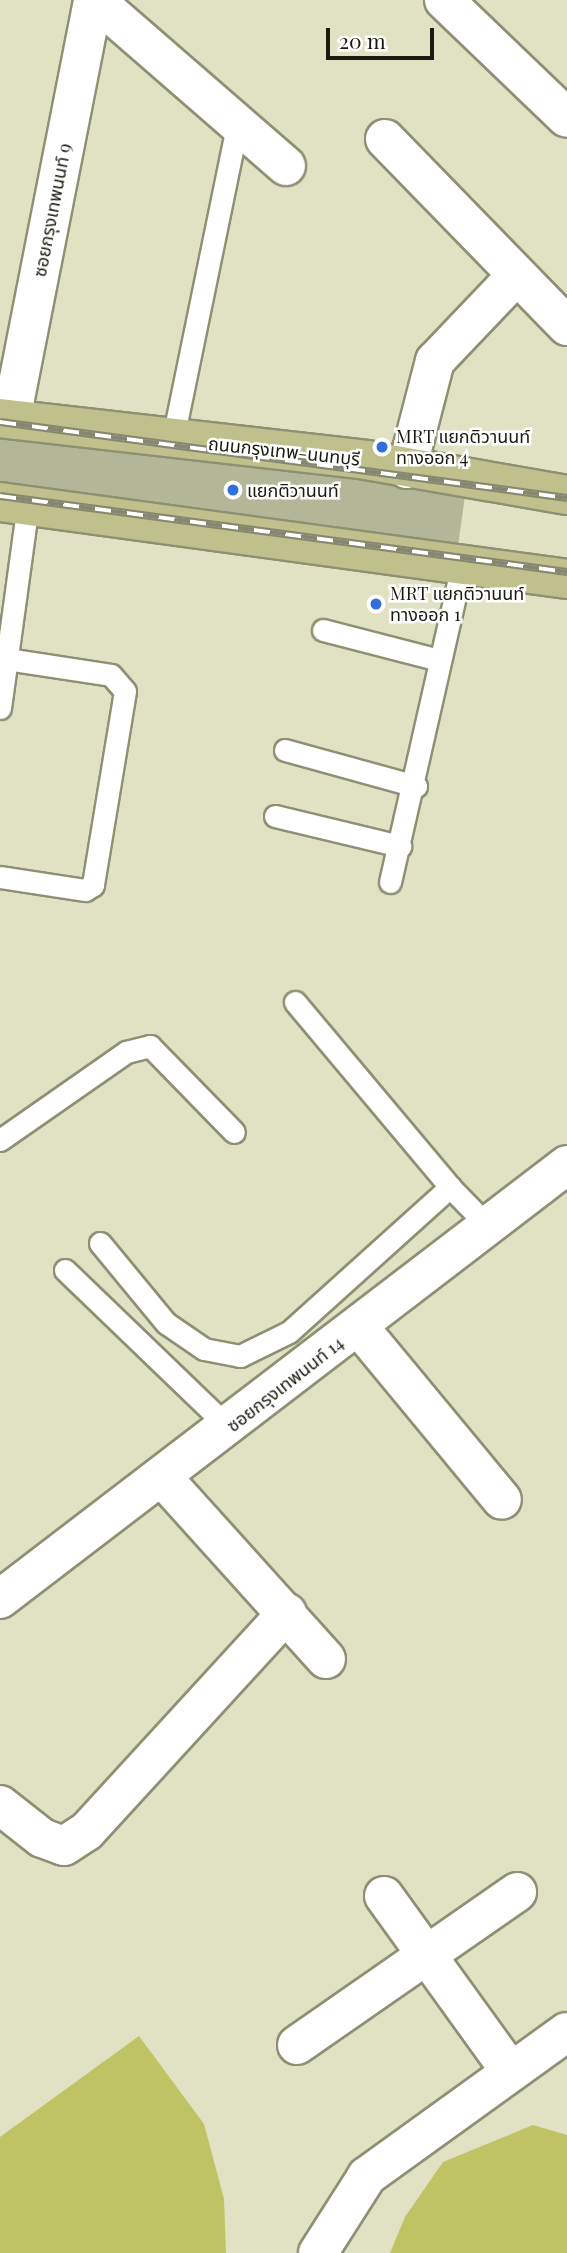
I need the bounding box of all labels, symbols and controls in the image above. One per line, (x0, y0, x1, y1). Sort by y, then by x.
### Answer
scale bar (329, 14, 438, 58)
text: 20 m (339, 26, 386, 54)
street label: ซอยกรุงเทพนนท์ 9 (28, 141, 76, 279)
place label: MRT แยกติวานนท์ ทางออก 4 (396, 426, 531, 468)
street label: ถนนกรุงเทพ-นนทบุรี (207, 432, 361, 470)
marker: MRT แยกติวานนท์ ทางออก 4 (374, 439, 390, 455)
place label: แยกติวานนท์ (247, 479, 339, 501)
marker: แยกติวานนท์ (225, 482, 241, 498)
place label: MRT แยกติวานนท์ ทางออก 1 (390, 583, 525, 626)
marker: MRT แยกติวานนท์ ทางออก 1 (368, 596, 384, 612)
street label: ซอยกรุงเทพนนท์ 14 (222, 1332, 348, 1436)

